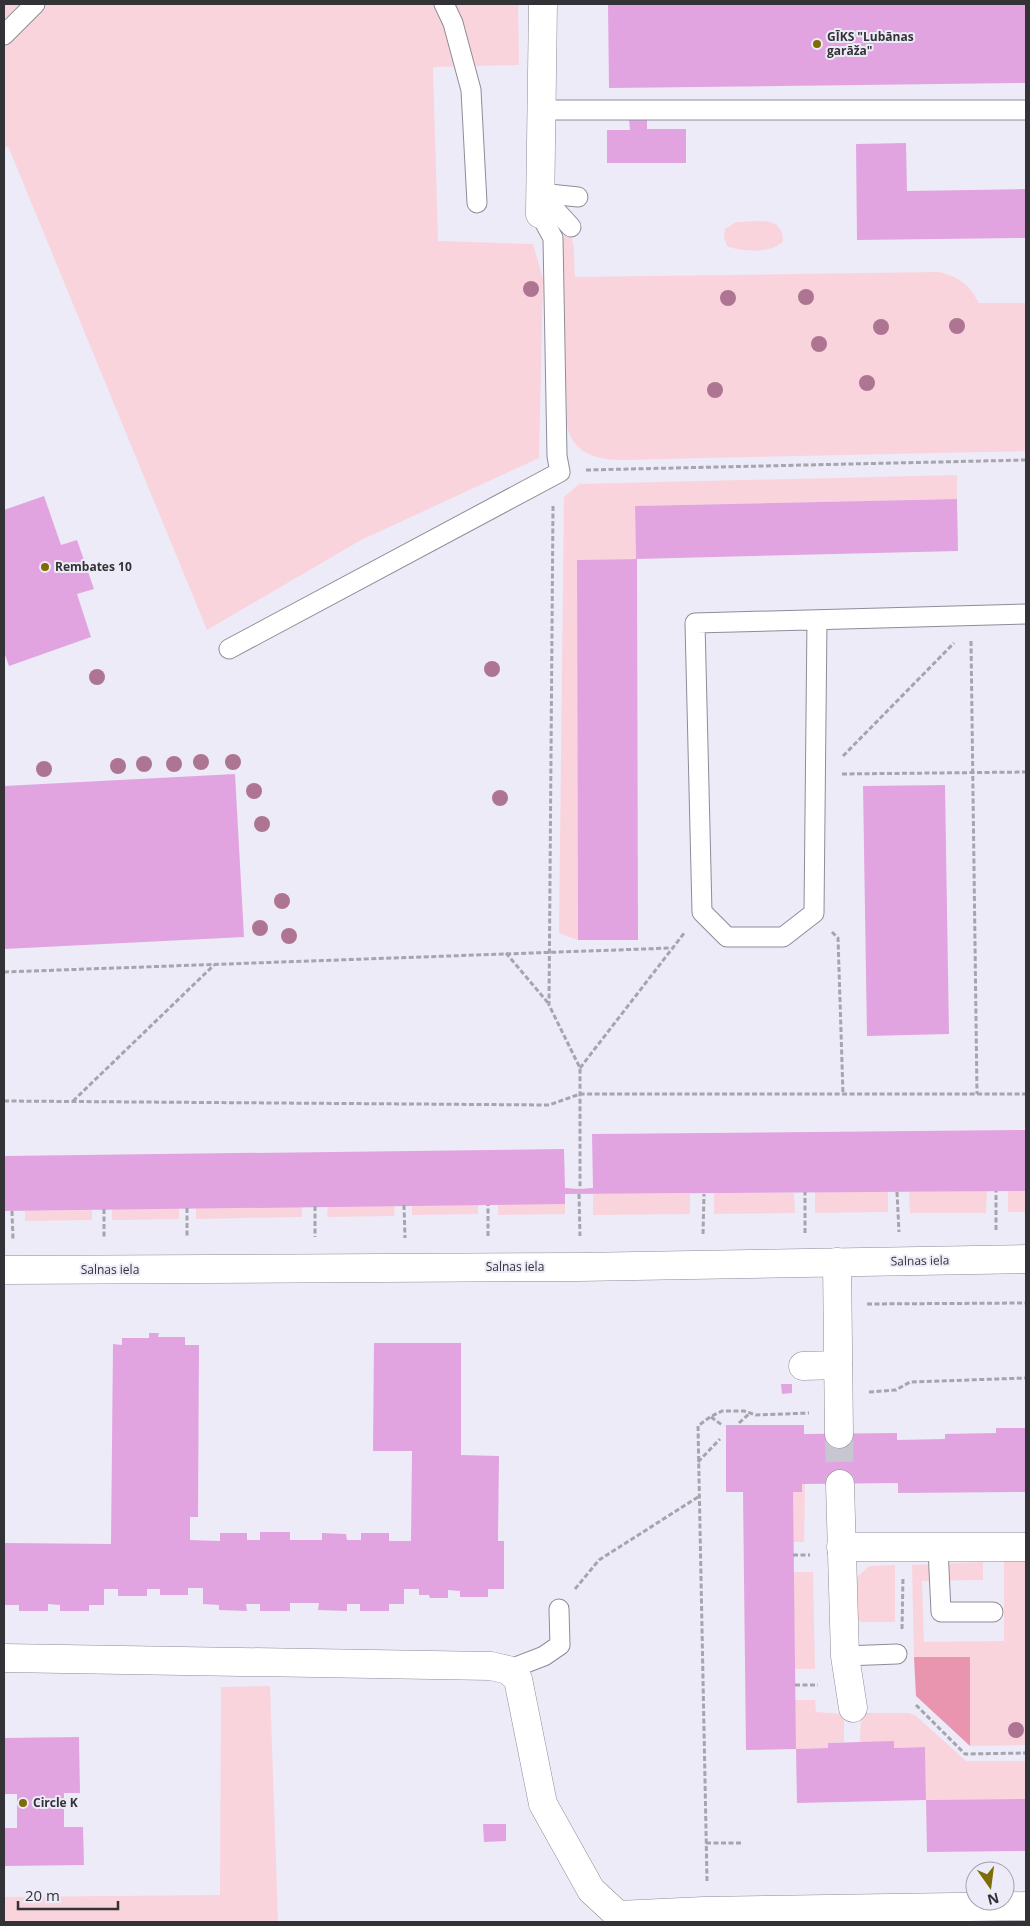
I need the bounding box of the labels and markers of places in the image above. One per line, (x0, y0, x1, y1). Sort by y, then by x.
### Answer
place label: GĪKS "Lubānas garāža" (827, 28, 914, 59)
marker: GĪKS "Lubānas garāža" (811, 38, 823, 50)
place label: Rembates 10 (55, 558, 132, 575)
marker: Rembates 10 (39, 561, 51, 573)
place label: Circle K (33, 1794, 78, 1811)
marker: Circle K (17, 1797, 29, 1809)

